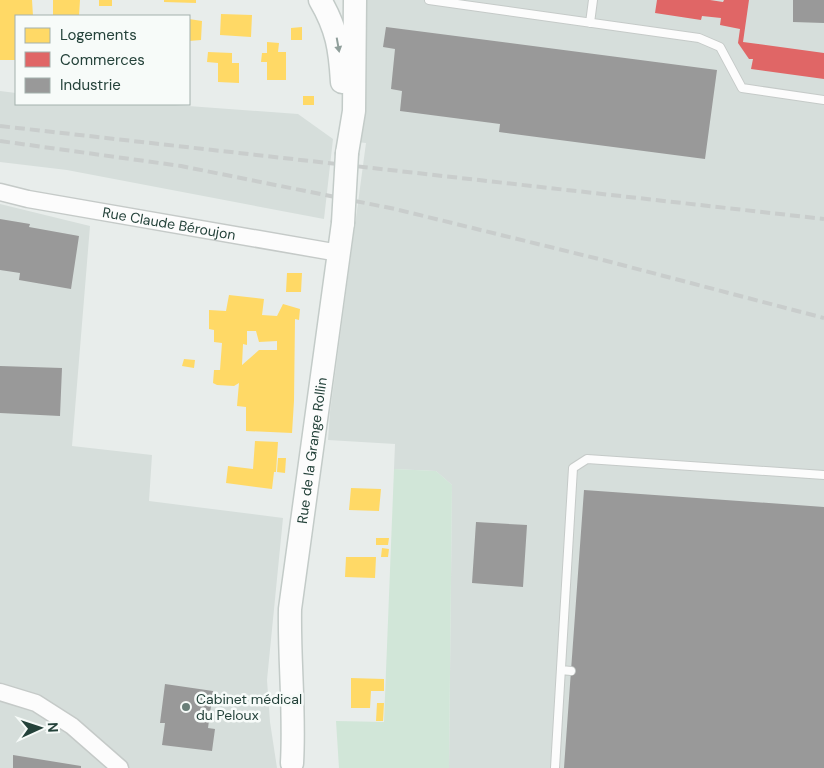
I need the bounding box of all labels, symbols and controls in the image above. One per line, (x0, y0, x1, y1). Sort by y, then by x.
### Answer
legend (15, 15, 190, 105)
text: Logements (60, 25, 137, 45)
one-way arrow (335, 37, 343, 53)
text: Commerces (60, 50, 145, 70)
text: Industrie (60, 75, 121, 95)
street label: Rue Claude Béroujon (101, 203, 237, 244)
street label: Rue de la Grange Rollin (293, 376, 331, 525)
place label: Cabinet médical du Peloux (196, 690, 302, 724)
marker: Cabinet médical du Peloux (180, 701, 192, 713)
north arrow (15, 703, 65, 753)
text: N (44, 722, 62, 733)

